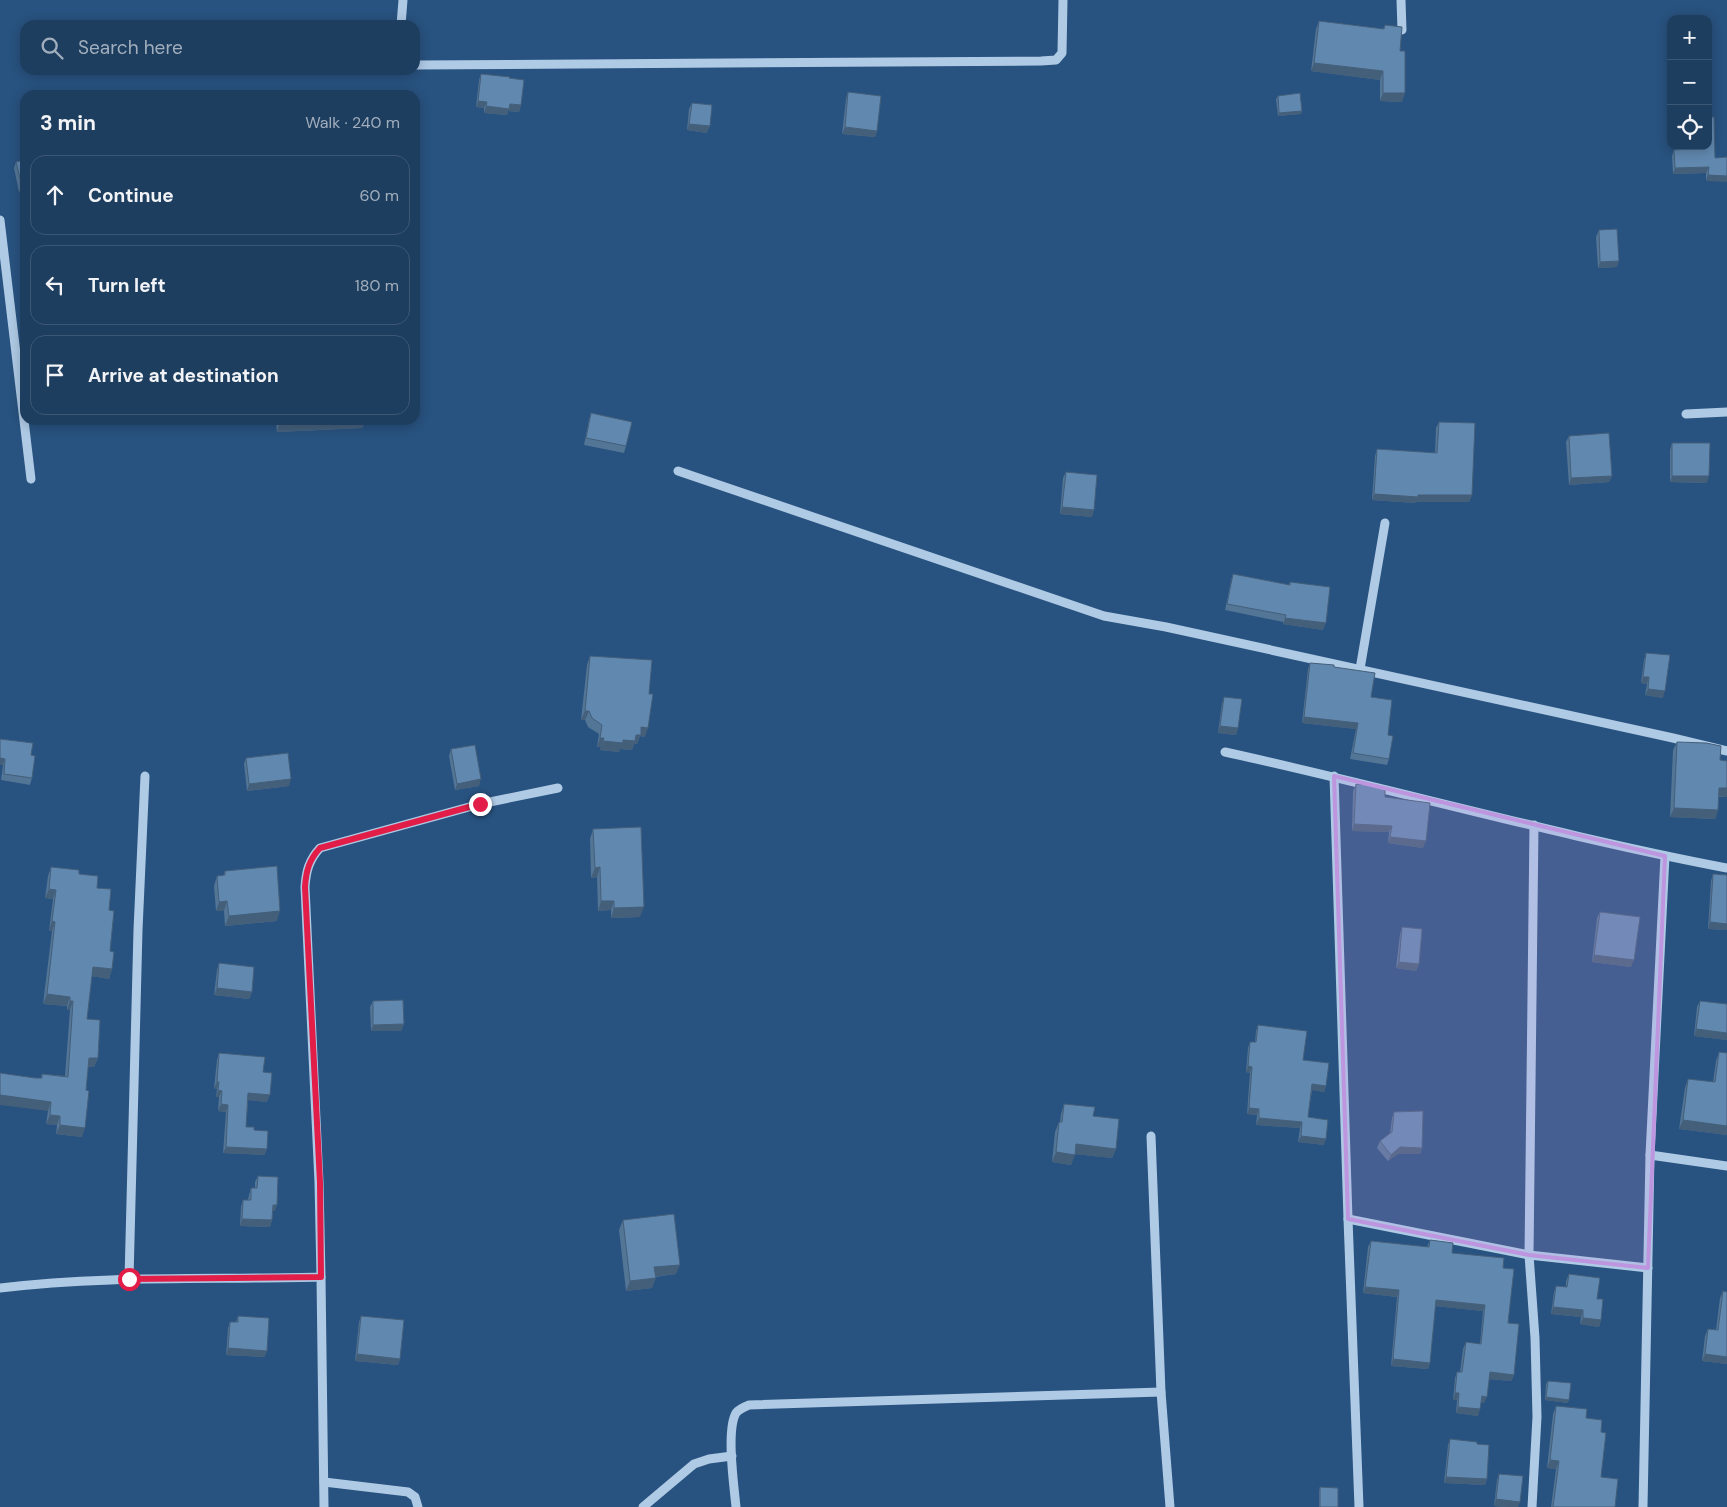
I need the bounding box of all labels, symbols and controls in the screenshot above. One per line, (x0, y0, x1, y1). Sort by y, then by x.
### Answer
map controls (1667, 15, 1712, 150)
button: + (1667, 15, 1712, 60)
search box (20, 20, 420, 75)
icon: search (38, 34, 66, 62)
text: Search here (78, 35, 183, 60)
button: − (1667, 60, 1712, 105)
button: locate (1667, 105, 1712, 150)
text: 3 min (40, 109, 96, 137)
text: Walk · 240 m (305, 112, 400, 133)
icon: ahead (41, 181, 69, 209)
text: Continue (88, 183, 174, 208)
text: 60 m (359, 185, 399, 206)
icon: left (41, 271, 69, 299)
text: Turn left (88, 273, 166, 298)
text: 180 m (355, 275, 399, 296)
icon: arrive (41, 361, 69, 389)
text: Arrive at destination (88, 363, 279, 388)
route end (469, 793, 492, 816)
route start (118, 1268, 141, 1291)

